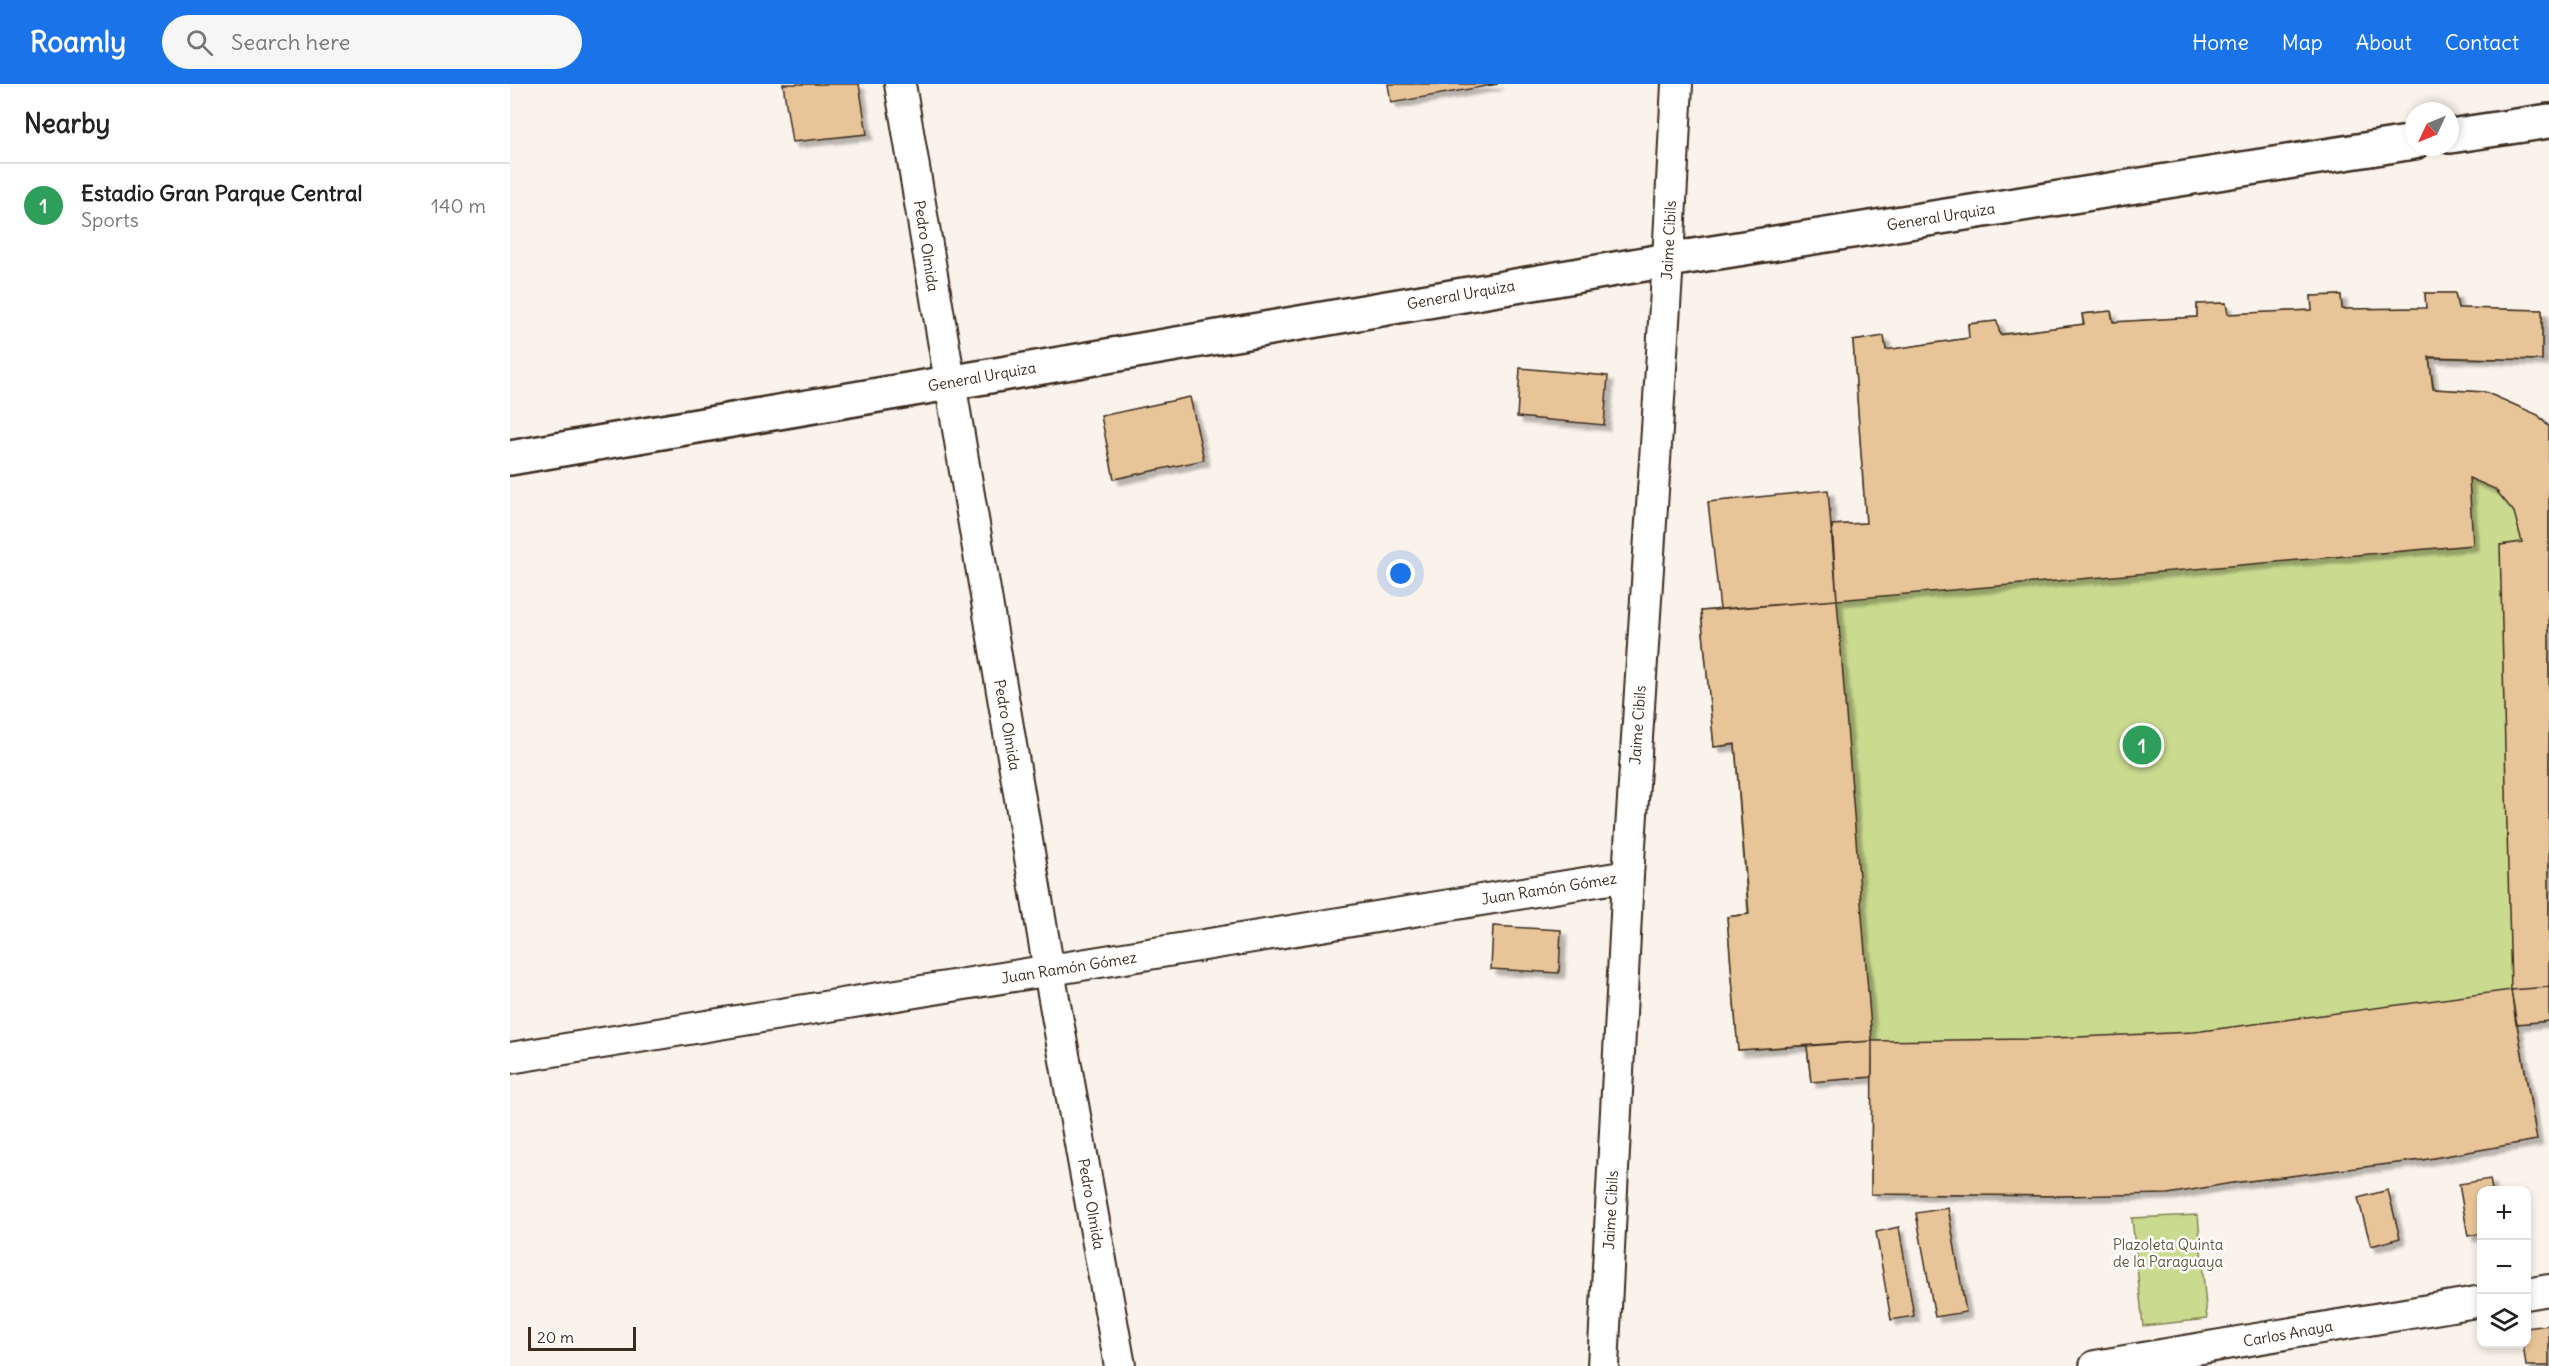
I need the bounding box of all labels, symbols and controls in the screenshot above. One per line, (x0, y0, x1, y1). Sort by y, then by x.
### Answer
search box (162, 15, 582, 69)
text: Roamly (30, 24, 126, 60)
icon: search (183, 26, 216, 59)
text: Search here (231, 28, 350, 56)
text: Home (2192, 29, 2249, 56)
text: Map (2282, 29, 2323, 56)
text: About (2356, 29, 2412, 56)
text: Contact (2445, 29, 2519, 56)
north arrow (2405, 102, 2459, 156)
text: Nearby (24, 107, 110, 140)
text: Estadio Gran Parque Central (81, 179, 362, 207)
text: 1 (40, 193, 47, 218)
text: 140 m (431, 193, 486, 218)
street label: Pedro Olmida (910, 199, 943, 293)
street label: General Urquiza (1885, 199, 1997, 234)
street label: Jaime Cibils (1657, 200, 1680, 280)
text: Sports (81, 207, 139, 232)
street label: General Urquiza (1405, 276, 1517, 313)
street label: General Urquiza (926, 358, 1038, 395)
your location (1386, 559, 1415, 588)
street label: Pedro Olmida (990, 678, 1025, 772)
street label: Jaime Cibils (1625, 685, 1650, 765)
pin: 1 (2122, 722, 2162, 768)
street label: Juan Ramón Gómez (1480, 868, 1618, 909)
street label: Juan Ramón Gómez (1000, 947, 1138, 988)
street label: Pedro Olmida (1074, 1157, 1109, 1251)
street label: Jaime Cibils (1599, 1170, 1622, 1250)
map controls (2477, 1186, 2531, 1348)
button: + (2477, 1186, 2531, 1240)
park label: Plazoleta Quinta de la Paraguaya (2113, 1235, 2224, 1271)
button: − (2477, 1240, 2531, 1294)
button: layers (2477, 1294, 2531, 1348)
street label: Carlos Anaya (2242, 1316, 2335, 1351)
scale bar (528, 1324, 636, 1352)
text: 20 m (537, 1327, 574, 1347)

